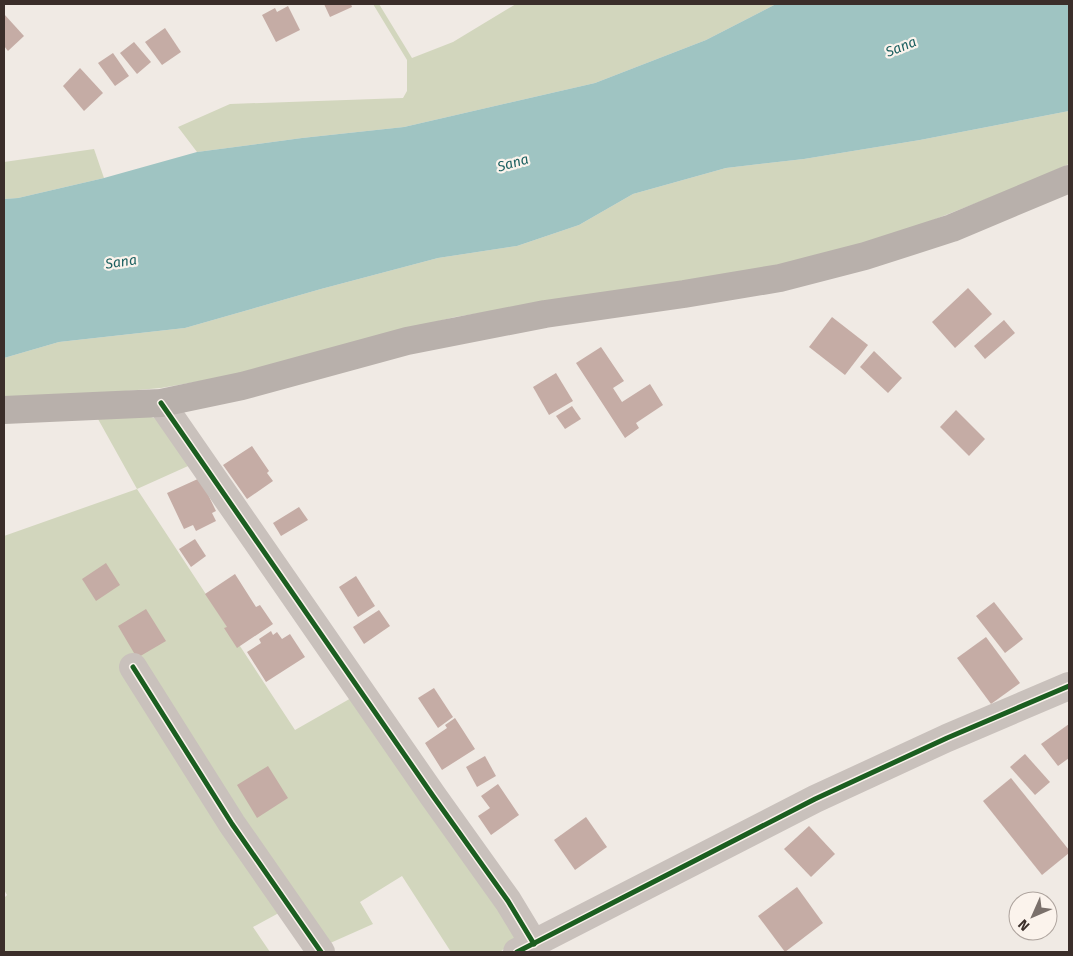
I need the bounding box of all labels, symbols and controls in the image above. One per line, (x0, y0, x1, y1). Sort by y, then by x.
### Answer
water label: Sana (882, 33, 919, 61)
water label: Sana (495, 150, 531, 176)
water label: Sana (103, 251, 138, 273)
north arrow (1008, 891, 1058, 941)
text: N (1015, 916, 1033, 934)

